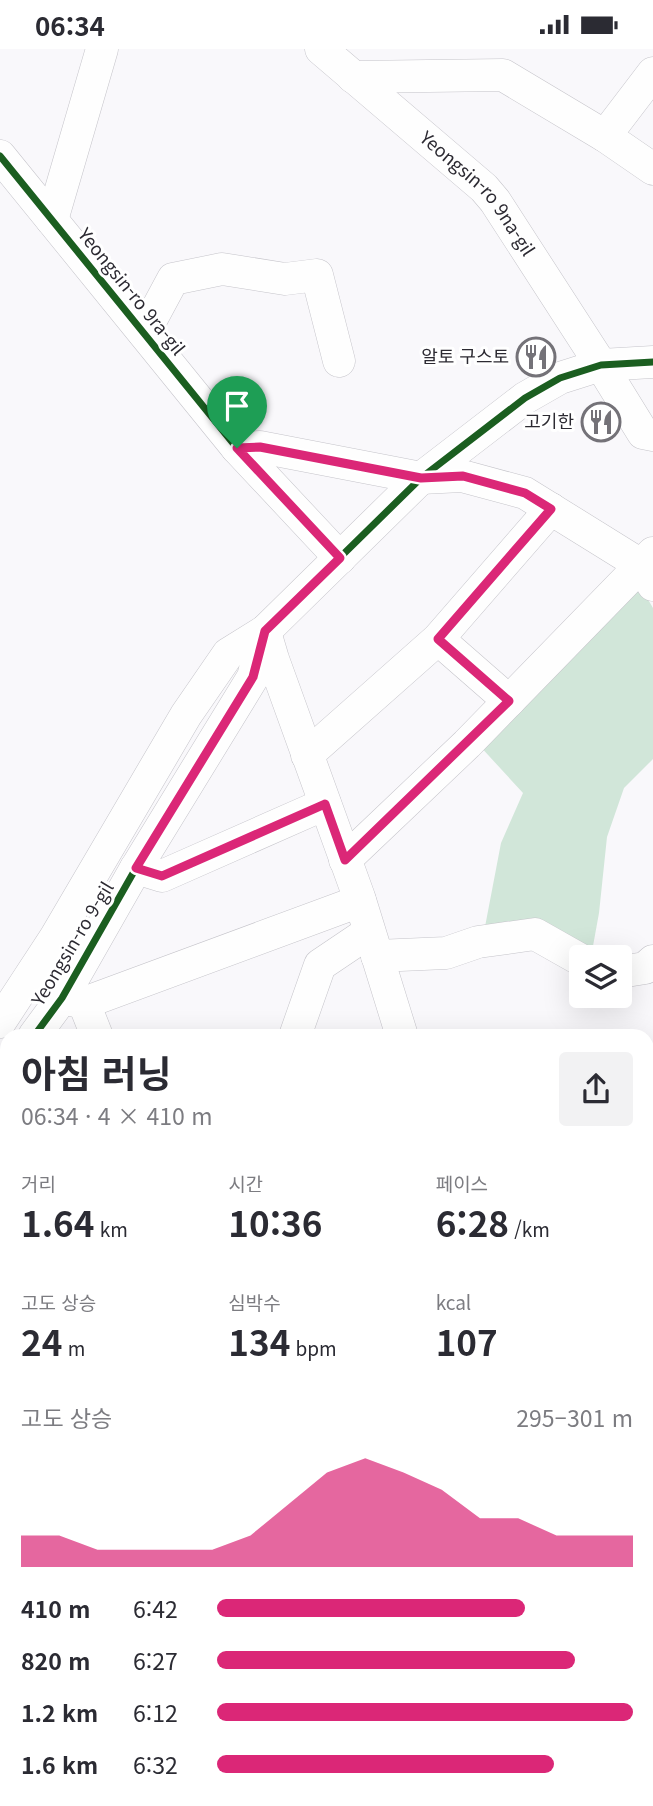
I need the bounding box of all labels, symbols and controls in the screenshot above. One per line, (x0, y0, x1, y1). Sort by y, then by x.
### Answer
text: 06:34 (35, 6, 105, 43)
street label: Yeongsin-ro 9na-gil (414, 123, 542, 260)
street label: Yeongsin-ro 9ra-gil (72, 221, 192, 360)
restaurant icon: 알토 구스토 (515, 336, 557, 378)
place label: 알토 구스토 (421, 342, 509, 368)
pin (207, 376, 267, 448)
icon: arrive (218, 387, 256, 425)
restaurant icon: 고기한 (580, 401, 622, 443)
place label: 고기한 (524, 407, 574, 433)
street label: Yeongsin-ro 9-gil (23, 876, 119, 1011)
map controls (569, 945, 632, 1008)
button: layers (569, 945, 632, 1008)
text: 아침 러닝 (21, 1044, 171, 1099)
button: share (559, 1052, 633, 1126)
text: 06:34 · 4 × 410 m (21, 1098, 212, 1132)
text: 거리 (21, 1169, 56, 1196)
text: 시간 (228, 1169, 263, 1196)
text: 페이스 (436, 1169, 488, 1196)
text: 1.64 (21, 1196, 94, 1247)
text: 10:36 (228, 1196, 322, 1247)
text: 6:28 (436, 1196, 509, 1247)
text: km (94, 1215, 128, 1242)
text: /km (509, 1215, 550, 1242)
text: 고도 상승 (21, 1288, 96, 1315)
text: 심박수 (228, 1288, 281, 1315)
text: kcal (436, 1288, 471, 1315)
text: 24 (21, 1315, 62, 1366)
text: 134 (228, 1315, 290, 1366)
text: 107 (436, 1315, 498, 1366)
text: m (62, 1334, 85, 1361)
text: bpm (290, 1334, 337, 1361)
text: 고도 상승 (21, 1400, 112, 1434)
text: 295–301 m (516, 1400, 633, 1434)
text: 410 m (21, 1591, 90, 1625)
text: 6:42 (133, 1591, 178, 1625)
text: 820 m (21, 1643, 90, 1677)
text: 6:27 (133, 1643, 178, 1677)
text: 1.2 km (21, 1695, 98, 1729)
text: 6:12 (133, 1695, 178, 1729)
text: 1.6 km (21, 1747, 98, 1781)
text: 6:32 (133, 1747, 178, 1781)

